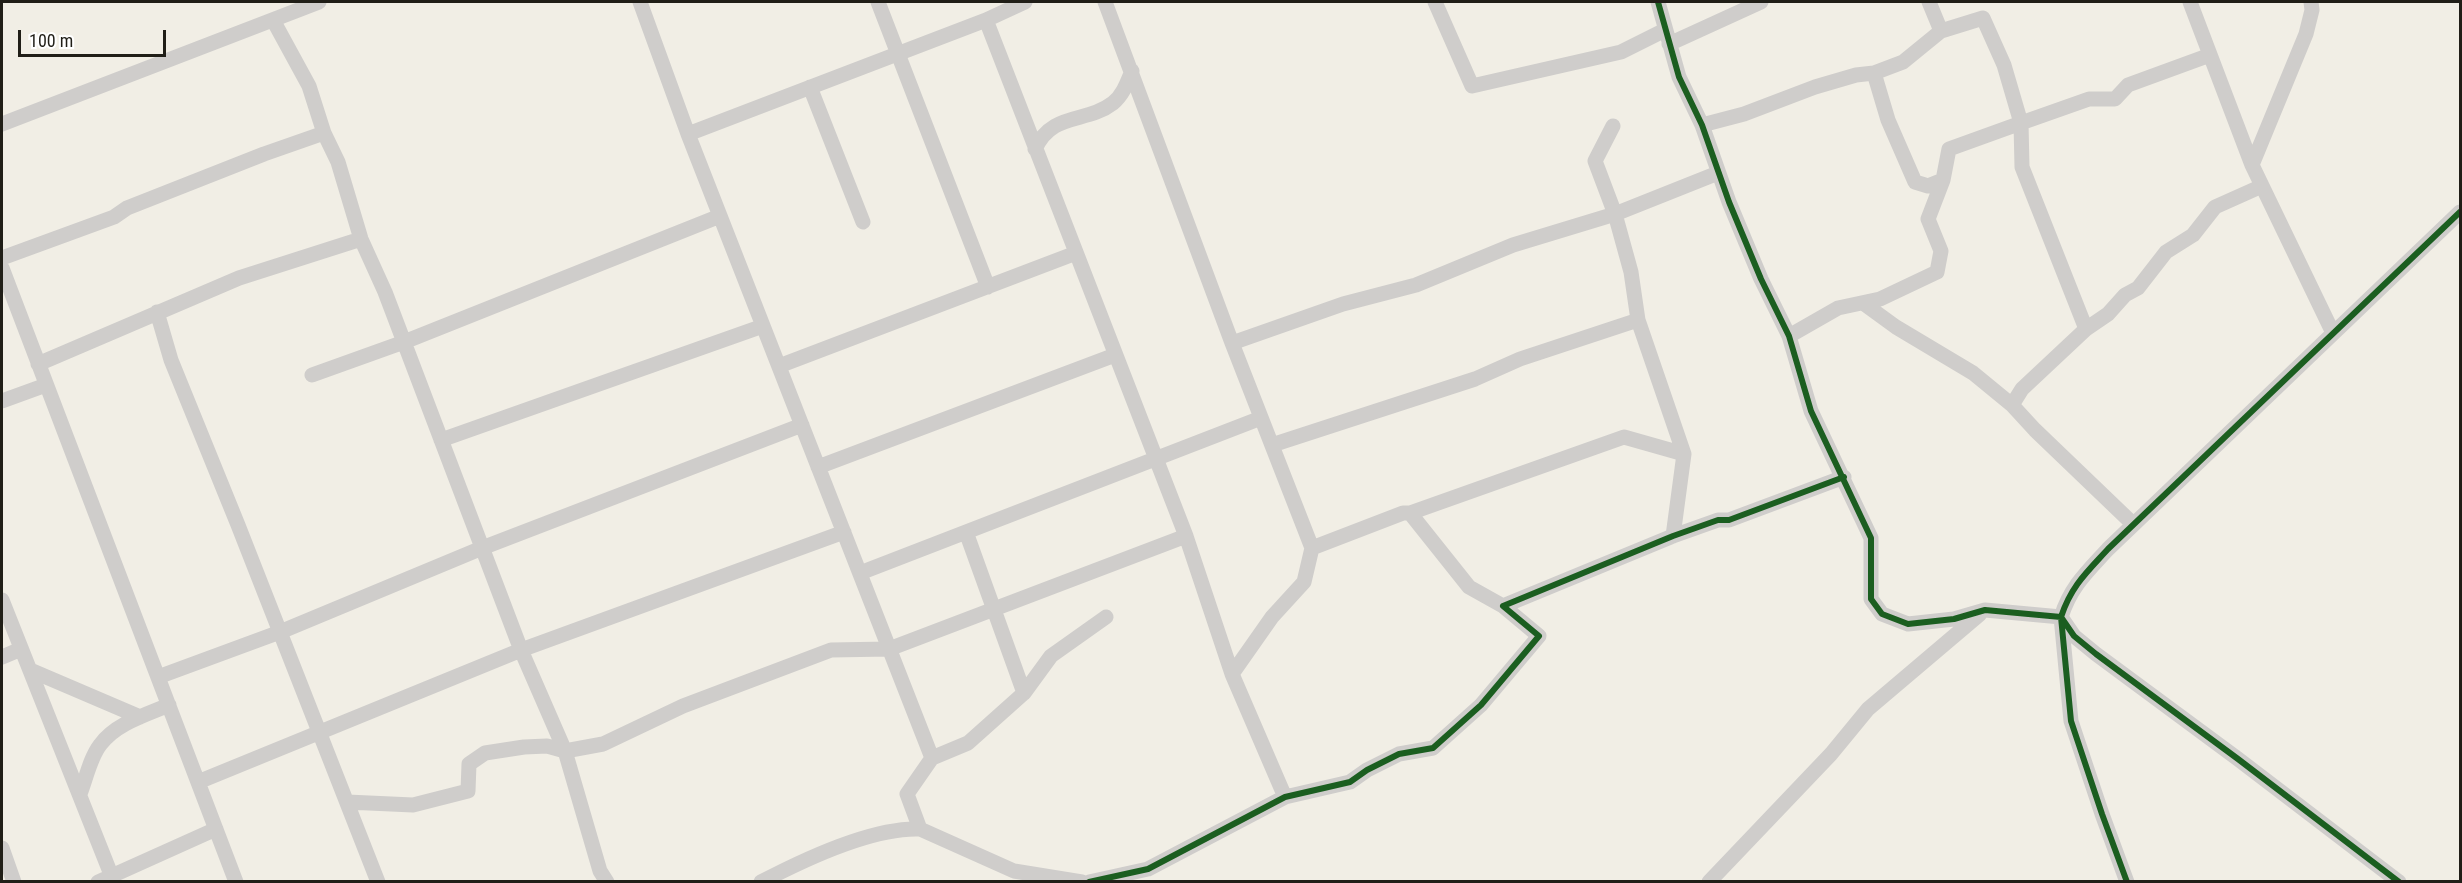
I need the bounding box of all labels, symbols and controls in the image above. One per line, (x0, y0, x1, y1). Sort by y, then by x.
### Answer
scale bar (21, 18, 170, 56)
text: 100 m (29, 30, 73, 51)

